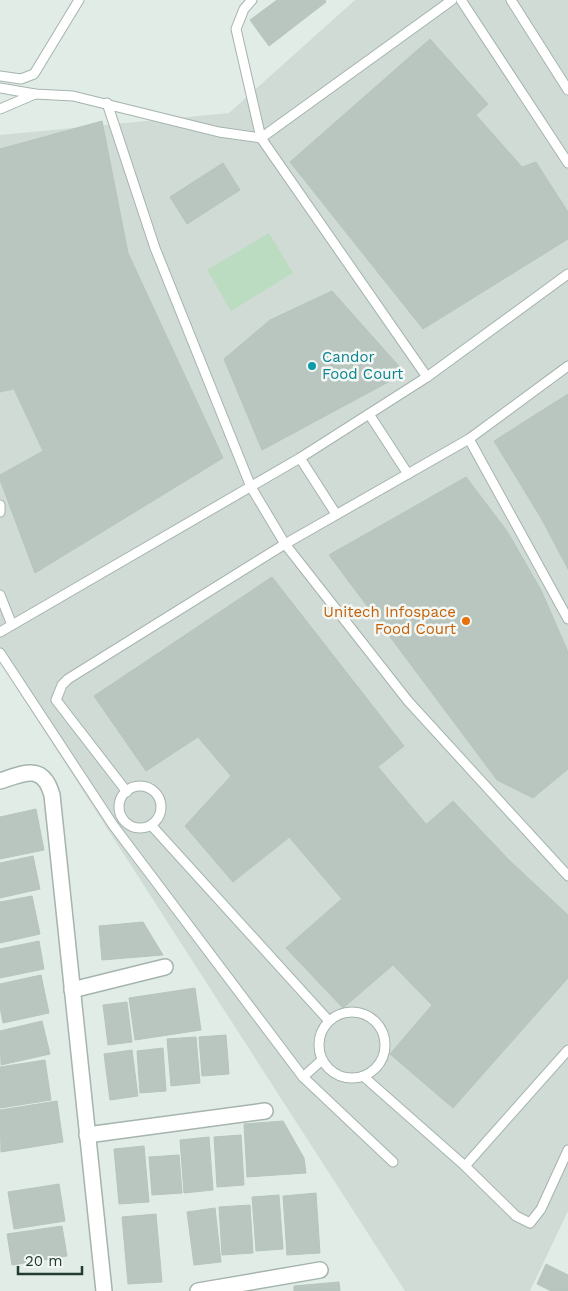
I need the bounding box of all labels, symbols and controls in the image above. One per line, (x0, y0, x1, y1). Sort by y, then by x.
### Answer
place label: Candor Food Court (322, 348, 404, 383)
marker: Candor Food Court (306, 360, 318, 372)
place label: Unitech Infospace Food Court (323, 603, 457, 638)
marker: Unitech Infospace Food Court (460, 615, 472, 627)
scale bar (18, 1244, 81, 1276)
text: 20 m (25, 1252, 63, 1270)

